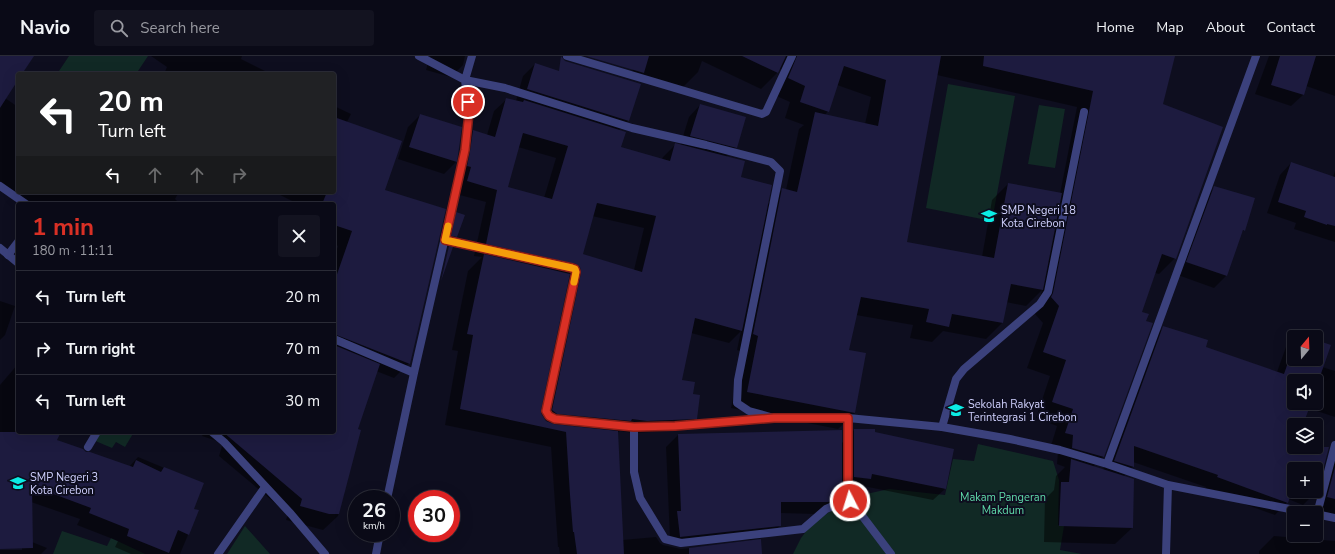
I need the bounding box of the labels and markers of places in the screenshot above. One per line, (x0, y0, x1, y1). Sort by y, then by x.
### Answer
pin (451, 85, 485, 119)
place label: SMP Negeri 18 Kota Cirebon (1001, 203, 1076, 231)
school or university icon: SMP Negeri 18 Kota Cirebon (980, 207, 998, 225)
place label: Sekolah Rakyat Terintegrasi 1 Cirebon (968, 397, 1077, 425)
school or university icon: Sekolah Rakyat Terintegrasi 1 Cirebon (947, 401, 965, 419)
place label: SMP Negeri 3 Kota Cirebon (30, 470, 98, 498)
school or university icon: SMP Negeri 3 Kota Cirebon (9, 474, 27, 492)

